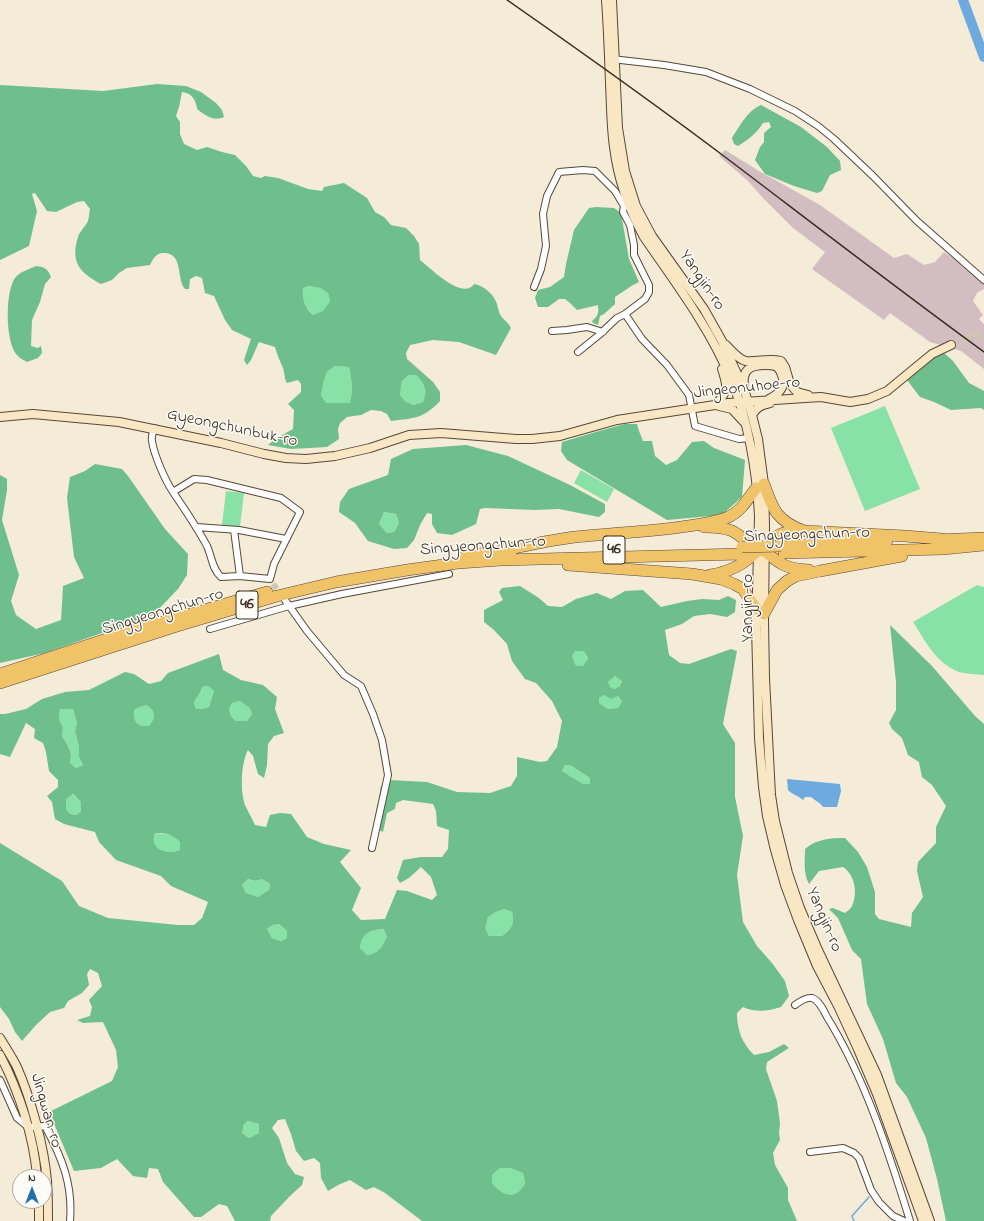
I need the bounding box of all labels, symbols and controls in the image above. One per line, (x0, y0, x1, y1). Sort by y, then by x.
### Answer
street label: Yangjin-ro (673, 247, 729, 315)
street label: Jingeonuhoe-ro (693, 373, 801, 405)
street label: Gyeongchunbuk-ro (165, 405, 299, 453)
street label: Singyeongchun-ro (744, 524, 870, 548)
street label: Singyeongchun-ro (419, 532, 547, 562)
road number: 46 (603, 536, 625, 564)
street label: Yangjin-ro (739, 574, 759, 642)
street label: Singyeongchun-ro (100, 585, 226, 641)
road number: 46 (236, 591, 258, 619)
street label: Yangjin-ro (800, 885, 846, 955)
street label: Jingwan-ro (25, 1071, 65, 1151)
north arrow (12, 1169, 52, 1209)
text: N (28, 1170, 36, 1186)

